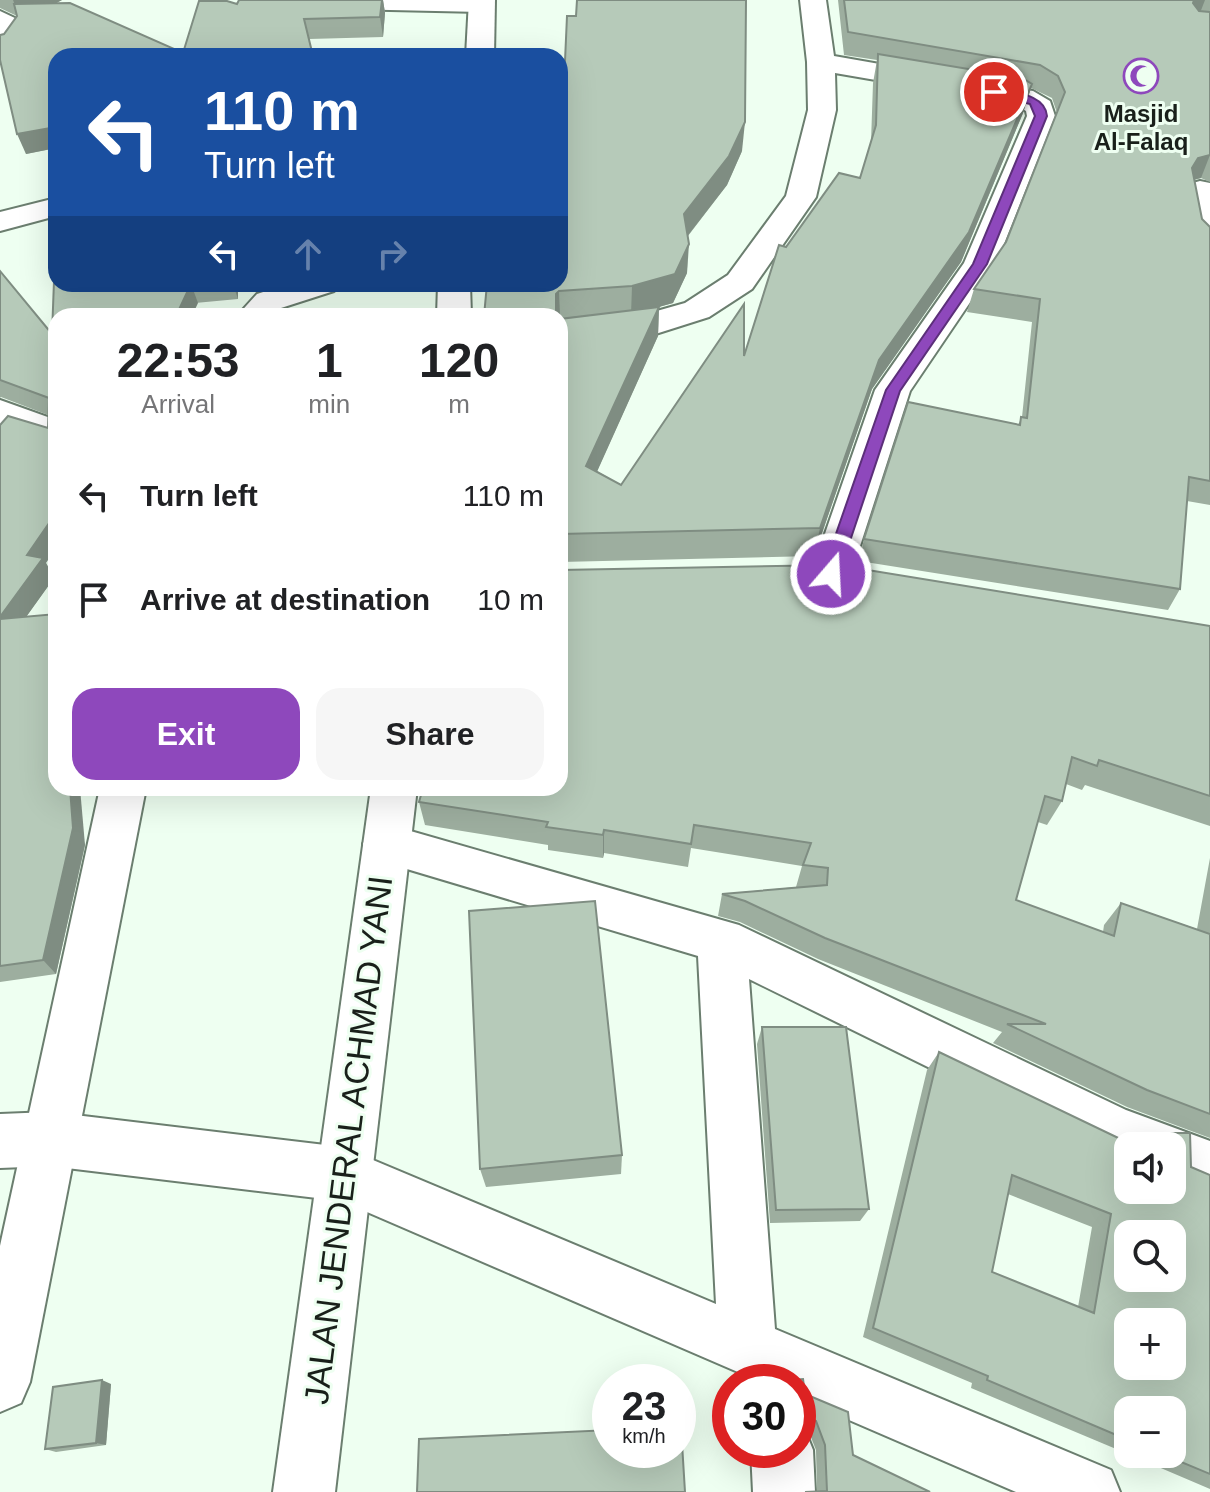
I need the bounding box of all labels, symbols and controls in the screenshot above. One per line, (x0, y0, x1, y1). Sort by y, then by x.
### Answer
mosque icon: Masjid Al-Falaq (1122, 57, 1160, 95)
pin (960, 58, 1028, 126)
icon: arrive (972, 70, 1016, 114)
text: 110 m (204, 79, 360, 142)
icon: left (72, 80, 176, 184)
place label: Masjid Al-Falaq (1094, 100, 1188, 155)
text: Turn left (204, 145, 335, 186)
icon: left (202, 232, 246, 276)
icon: ahead (286, 232, 330, 276)
icon: right (370, 232, 414, 276)
text: 22:53 (117, 334, 240, 387)
text: 1 (316, 334, 343, 387)
text: 120 (419, 334, 499, 387)
text: Arrival (141, 389, 215, 419)
text: min (308, 389, 350, 419)
text: m (448, 389, 470, 419)
icon: left (72, 474, 116, 518)
text: Turn left (140, 479, 258, 512)
text: 110 m (463, 479, 544, 512)
position arrow (789, 532, 873, 616)
icon: arrive (72, 578, 116, 622)
text: Arrive at destination (140, 583, 430, 616)
text: 10 m (477, 583, 544, 616)
button: Exit (72, 688, 300, 780)
button: Share (316, 688, 544, 780)
street label: JALAN JENDERAL ACHMAD YANI (297, 874, 399, 1406)
map controls (1114, 1132, 1186, 1468)
button: sound (1114, 1132, 1186, 1204)
button: search (1114, 1220, 1186, 1292)
button: + (1114, 1308, 1186, 1380)
speed limit sign: 30 (712, 1364, 816, 1468)
text: 23 (622, 1384, 666, 1428)
button: − (1114, 1396, 1186, 1468)
text: km/h (622, 1425, 666, 1447)

